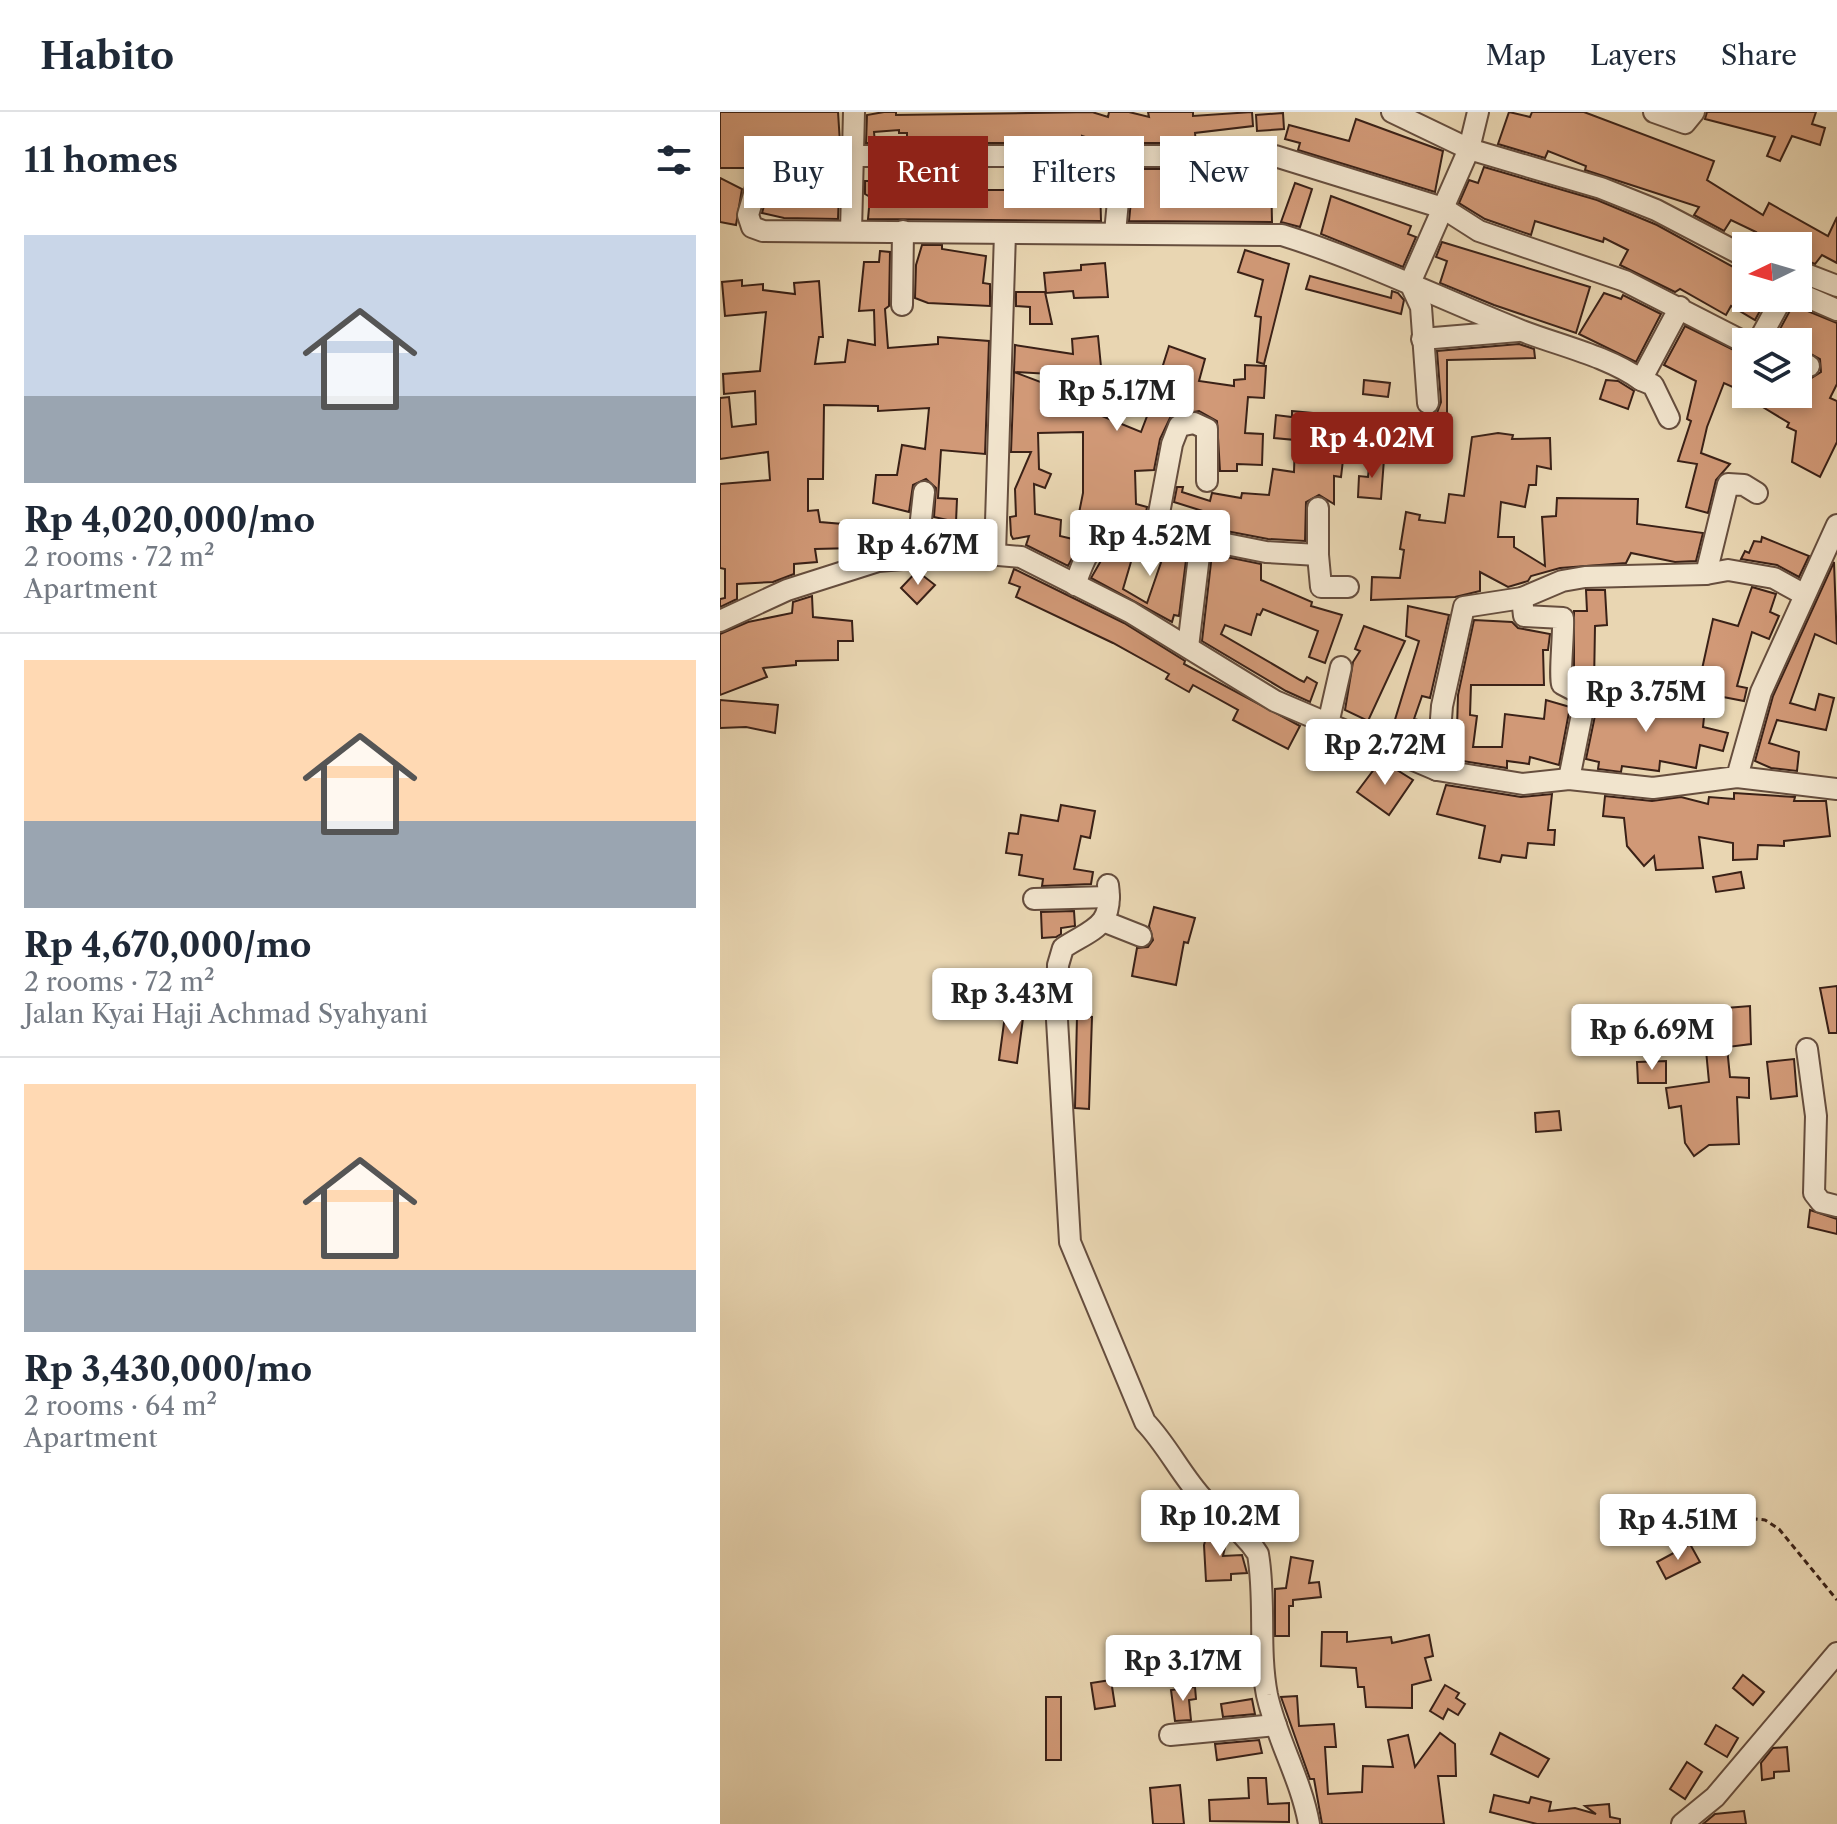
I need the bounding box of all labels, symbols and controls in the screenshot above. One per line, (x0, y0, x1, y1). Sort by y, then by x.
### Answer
text: Habito (40, 32, 174, 79)
text: Map (1486, 38, 1546, 72)
text: Layers (1590, 38, 1677, 72)
text: Share (1721, 38, 1797, 72)
chip: Buy (744, 136, 852, 208)
chip: Rent (868, 136, 988, 208)
chip: Filters (1004, 136, 1144, 208)
chip: New (1160, 136, 1277, 208)
icon: filters (652, 138, 696, 182)
text: 11 homes (24, 139, 178, 181)
north arrow (1732, 232, 1812, 312)
map controls (1732, 232, 1812, 408)
icon: home (288, 287, 432, 431)
button: layers (1732, 328, 1812, 408)
pin: Rp 5.17M (1034, 365, 1200, 433)
text: Rp 5.17M (1058, 375, 1176, 407)
pin: Rp 4.02M (1289, 412, 1455, 480)
text: Rp 4.02M (1309, 422, 1435, 454)
text: Rp 4,020,000/mo (24, 499, 315, 541)
pin: Rp 4.52M (1067, 510, 1233, 578)
pin: Rp 4.67M (835, 519, 1001, 587)
text: Rp 4.52M (1088, 520, 1212, 552)
text: Rp 4.67M (857, 529, 979, 561)
text: 2 rooms · 72 m² (24, 541, 215, 573)
text: Apartment (24, 573, 157, 605)
pin: Rp 3.75M (1563, 666, 1729, 734)
text: Rp 3.75M (1586, 676, 1706, 708)
icon: home (288, 712, 432, 856)
pin: Rp 2.72M (1302, 719, 1468, 787)
text: Rp 2.72M (1324, 729, 1446, 761)
text: Rp 4,670,000/mo (24, 924, 311, 966)
text: 2 rooms · 72 m² (24, 966, 215, 998)
pin: Rp 3.43M (929, 968, 1095, 1036)
text: Rp 3.43M (950, 978, 1074, 1010)
text: Jalan Kyai Haji Achmad Syahyani (24, 998, 428, 1030)
pin: Rp 6.69M (1569, 1004, 1735, 1072)
text: Rp 6.69M (1589, 1014, 1715, 1046)
icon: home (288, 1136, 432, 1280)
text: Rp 3,430,000/mo (24, 1348, 312, 1390)
text: 2 rooms · 64 m² (24, 1390, 217, 1422)
text: Apartment (24, 1422, 157, 1454)
pin: Rp 10.2M (1137, 1490, 1303, 1558)
pin: Rp 4.51M (1595, 1494, 1761, 1562)
text: Rp 10.2M (1159, 1500, 1281, 1532)
text: Rp 4.51M (1618, 1504, 1738, 1536)
pin: Rp 3.17M (1100, 1635, 1266, 1703)
text: Rp 3.17M (1124, 1645, 1242, 1677)

